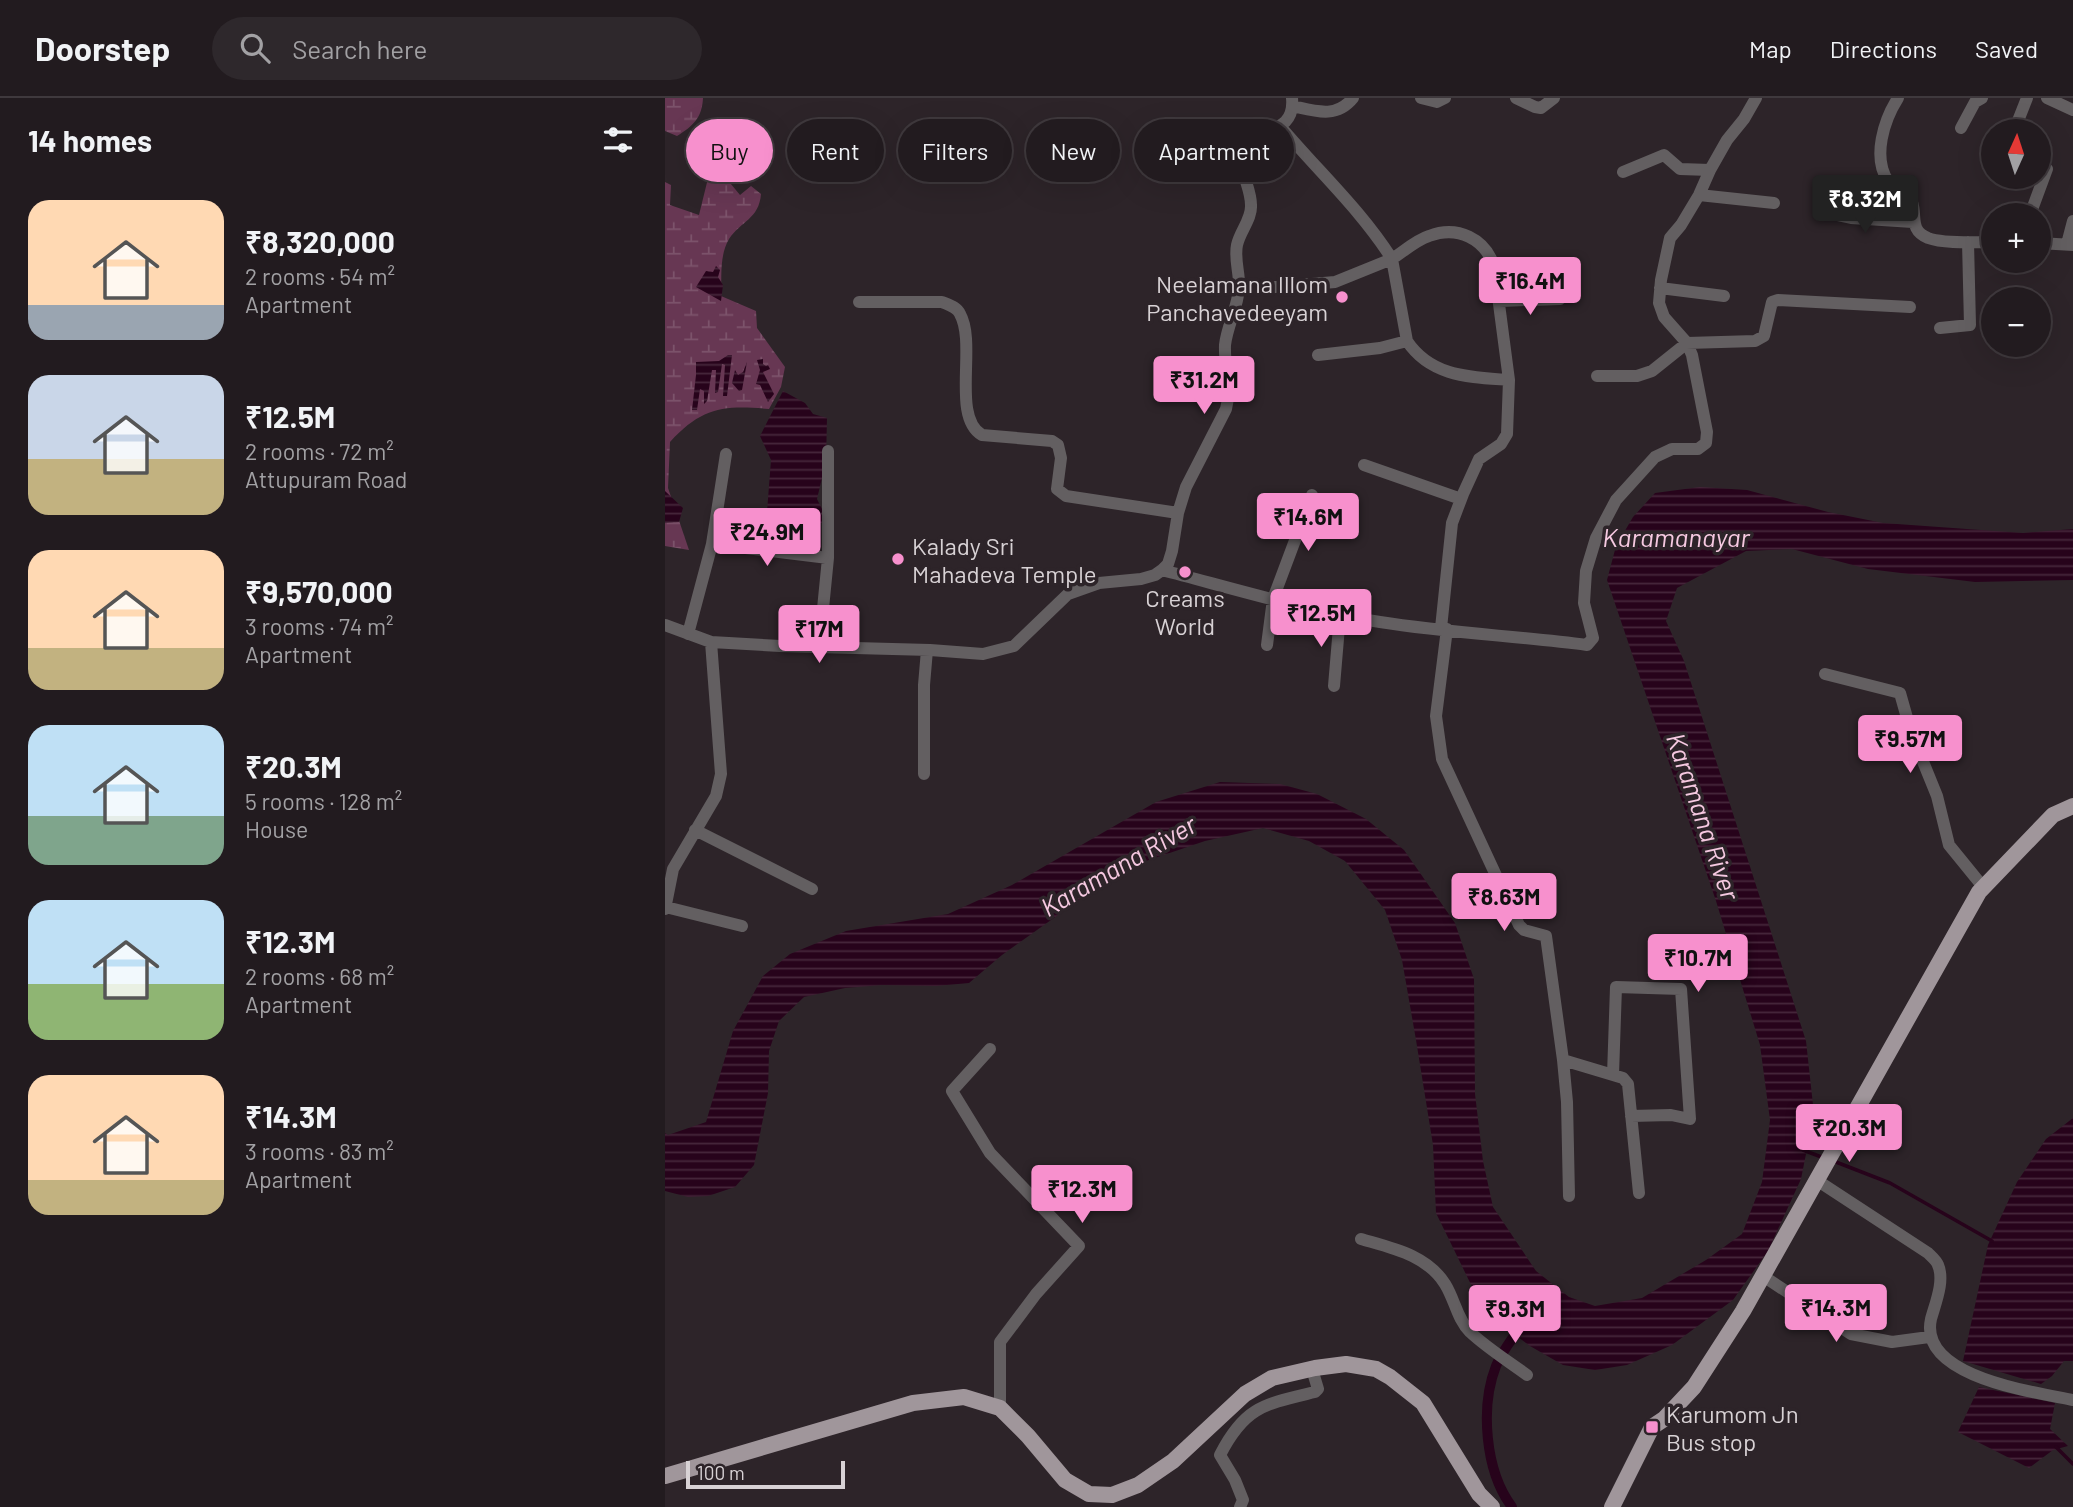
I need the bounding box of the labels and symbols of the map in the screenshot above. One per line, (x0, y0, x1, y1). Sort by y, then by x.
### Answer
north arrow (1981, 119, 2051, 189)
pin: ₹8.32M (1808, 176, 1922, 235)
pin: ₹16.4M (1473, 258, 1587, 317)
place label: Neelamana Illom Panchavedeeyam (1146, 269, 1328, 326)
marker: Neelamana Illom Panchavedeeyam (1334, 289, 1350, 305)
pin: ₹31.2M (1147, 356, 1261, 416)
pin: ₹14.6M (1251, 494, 1365, 553)
pin: ₹24.9M (710, 508, 824, 568)
water label: Karamanayar (1602, 521, 1751, 552)
place label: Kalady Sri Mahadeva Temple (912, 531, 1097, 588)
marker: Kalady Sri Mahadeva Temple (890, 551, 906, 567)
marker: Creams World (1177, 564, 1193, 580)
place label: Creams World (1145, 583, 1225, 640)
pin: ₹12.5M (1264, 589, 1378, 649)
pin: ₹17M (778, 606, 860, 665)
pin: ₹9.57M (1853, 716, 1967, 775)
water label: Karamana River (1661, 728, 1747, 904)
water label: Karamana River (1035, 808, 1202, 922)
pin: ₹8.63M (1447, 874, 1561, 933)
pin: ₹10.7M (1641, 934, 1755, 994)
pin: ₹20.3M (1792, 1104, 1906, 1164)
pin: ₹12.3M (1025, 1166, 1139, 1225)
pin: ₹14.3M (1779, 1284, 1893, 1344)
pin: ₹9.3M (1466, 1286, 1564, 1345)
place label: Karumom Jn Bus stop (1666, 1399, 1799, 1456)
marker: Karumom Jn Bus stop (1644, 1419, 1660, 1435)
scale bar (686, 1458, 845, 1490)

